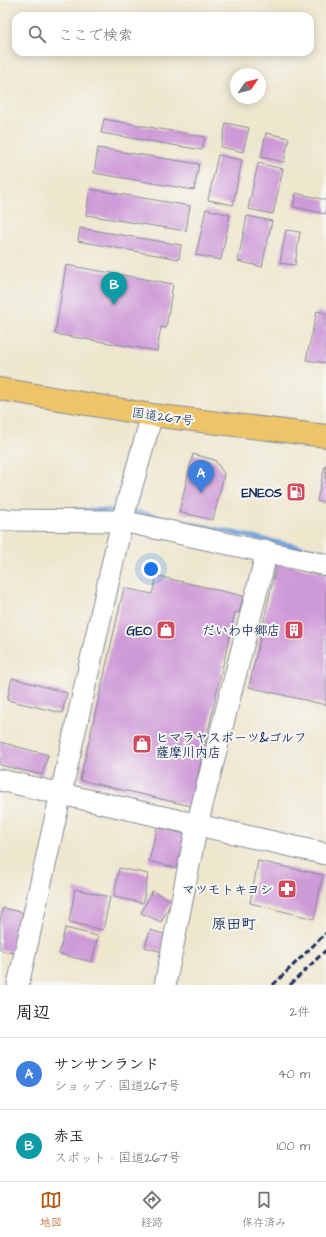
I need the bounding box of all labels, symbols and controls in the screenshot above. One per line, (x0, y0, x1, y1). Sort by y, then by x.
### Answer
search box (12, 12, 314, 56)
icon: search (26, 23, 48, 45)
text: ここで検索 (58, 25, 133, 46)
north arrow (230, 68, 266, 104)
pin: B (101, 272, 127, 305)
street label: 国道267号 (131, 404, 195, 430)
pin: A (188, 460, 214, 493)
fuel station icon: ENEOS (285, 481, 307, 503)
place label: ENEOS (241, 484, 283, 502)
your location (141, 559, 161, 579)
shop icon: GEO (155, 619, 177, 641)
building icon: だいわ中郷店 (283, 619, 305, 641)
place label: GEO (127, 622, 152, 640)
place label: だいわ中郷店 (202, 622, 280, 640)
place label: ヒマラヤスポーツ&ゴルフ 薩摩川内店 (156, 729, 307, 762)
shop icon: ヒマラヤスポーツ&ゴルフ 薩摩川内店 (131, 733, 153, 755)
pharmacy icon: マツモトキヨシ (276, 878, 298, 900)
place label: マツモトキヨシ (182, 881, 273, 899)
district label: 原田町 (211, 914, 257, 935)
text: 周辺 (16, 1001, 50, 1025)
text: 2件 (290, 1003, 310, 1021)
text: サンサンランド (54, 1054, 159, 1075)
text: A (25, 1065, 33, 1083)
text: 40 m (278, 1065, 310, 1083)
text: ショップ · 国道267号 (54, 1077, 180, 1095)
text: 赤玉 (54, 1126, 84, 1147)
text: B (24, 1137, 34, 1155)
text: 100 m (277, 1137, 310, 1155)
text: スポット · 国道267号 (54, 1149, 181, 1167)
tab: 地図 (40, 1189, 62, 1230)
tab: 経路 (141, 1189, 163, 1230)
tab: 保存済み (242, 1189, 286, 1230)

